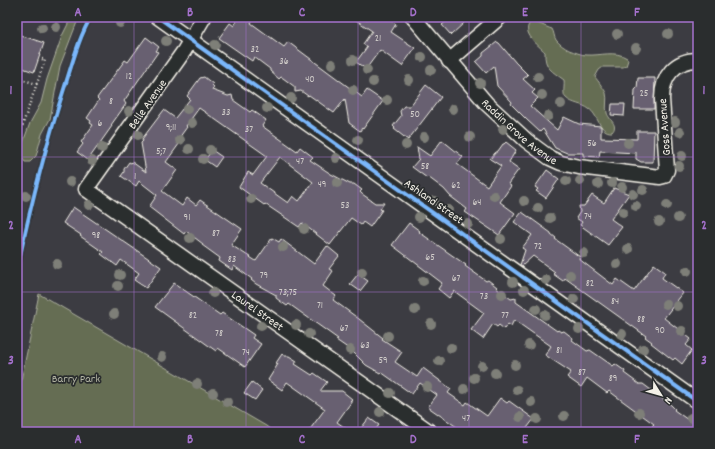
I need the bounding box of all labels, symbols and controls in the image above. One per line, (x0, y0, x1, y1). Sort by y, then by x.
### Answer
text: A (74, 4, 82, 23)
text: B (187, 4, 193, 23)
text: C (299, 4, 306, 23)
text: D (410, 4, 417, 23)
text: E (522, 4, 529, 23)
text: F (634, 4, 640, 23)
house number: 21 (375, 32, 381, 46)
house number: 32 (251, 43, 259, 57)
house number: 36 (279, 55, 289, 69)
house number: 12 (126, 70, 132, 84)
house number: 40 (305, 73, 315, 87)
street label: Belle Avenue (125, 76, 172, 133)
text: 1 (10, 82, 13, 101)
text: 1 (703, 82, 706, 101)
house number: 25 (640, 87, 649, 101)
house number: 8 (109, 95, 113, 109)
street label: Raddin Grove Avenue (476, 96, 559, 170)
street label: Goss Avenue (655, 98, 676, 156)
house number: 33 (222, 106, 230, 120)
house number: 50 (410, 108, 420, 122)
house number: 6 (98, 117, 103, 131)
house number: 9;11 (166, 121, 176, 135)
house number: 37 (245, 123, 253, 137)
house number: 56 (587, 137, 597, 151)
house number: 5;7 (156, 145, 166, 159)
house number: 47 (296, 155, 304, 169)
house number: 58 (421, 160, 429, 174)
house number: 1 (134, 170, 136, 184)
street label: Ashland Street (400, 176, 467, 229)
house number: 49 (318, 178, 326, 192)
house number: 62 (451, 179, 461, 193)
house number: 64 (472, 196, 482, 210)
house number: 53 (340, 199, 350, 213)
house number: 74 (584, 210, 592, 224)
house number: 91 (184, 211, 190, 225)
text: 2 (8, 217, 14, 236)
text: 2 (701, 217, 707, 236)
house number: 87 (212, 227, 220, 241)
house number: 98 (92, 229, 100, 243)
house number: 72 (534, 240, 542, 254)
house number: 65 (425, 251, 435, 265)
house number: 83 (228, 253, 236, 267)
house number: 79 (260, 269, 268, 283)
house number: 67 (452, 272, 461, 286)
house number: 82 (586, 277, 594, 291)
house number: 73;75 (279, 286, 298, 300)
street label: Laurel Street (227, 287, 287, 336)
house number: 73 (480, 290, 488, 304)
house number: 84 (611, 295, 619, 309)
house number: 71 (317, 299, 323, 313)
house number: 82 (189, 309, 197, 323)
house number: 77 (501, 309, 509, 323)
house number: 88 (637, 313, 645, 327)
house number: 67 (340, 322, 349, 336)
house number: 90 (655, 324, 665, 338)
house number: 78 (215, 327, 223, 341)
house number: 63 (360, 339, 370, 353)
house number: 81 (556, 344, 562, 358)
house number: 74 (242, 346, 250, 360)
text: 3 (8, 352, 14, 371)
text: 3 (701, 352, 707, 371)
house number: 59 (378, 354, 388, 368)
house number: 87 (578, 366, 586, 380)
park label: Barry Park (52, 371, 100, 388)
house number: 89 (609, 372, 617, 386)
north arrow (641, 375, 681, 415)
text: N (659, 393, 675, 407)
house number: 47 (462, 412, 470, 426)
text: A (74, 431, 82, 449)
text: B (187, 431, 193, 449)
text: C (299, 431, 306, 449)
text: D (410, 431, 417, 449)
text: E (522, 431, 529, 449)
text: F (634, 431, 640, 449)

